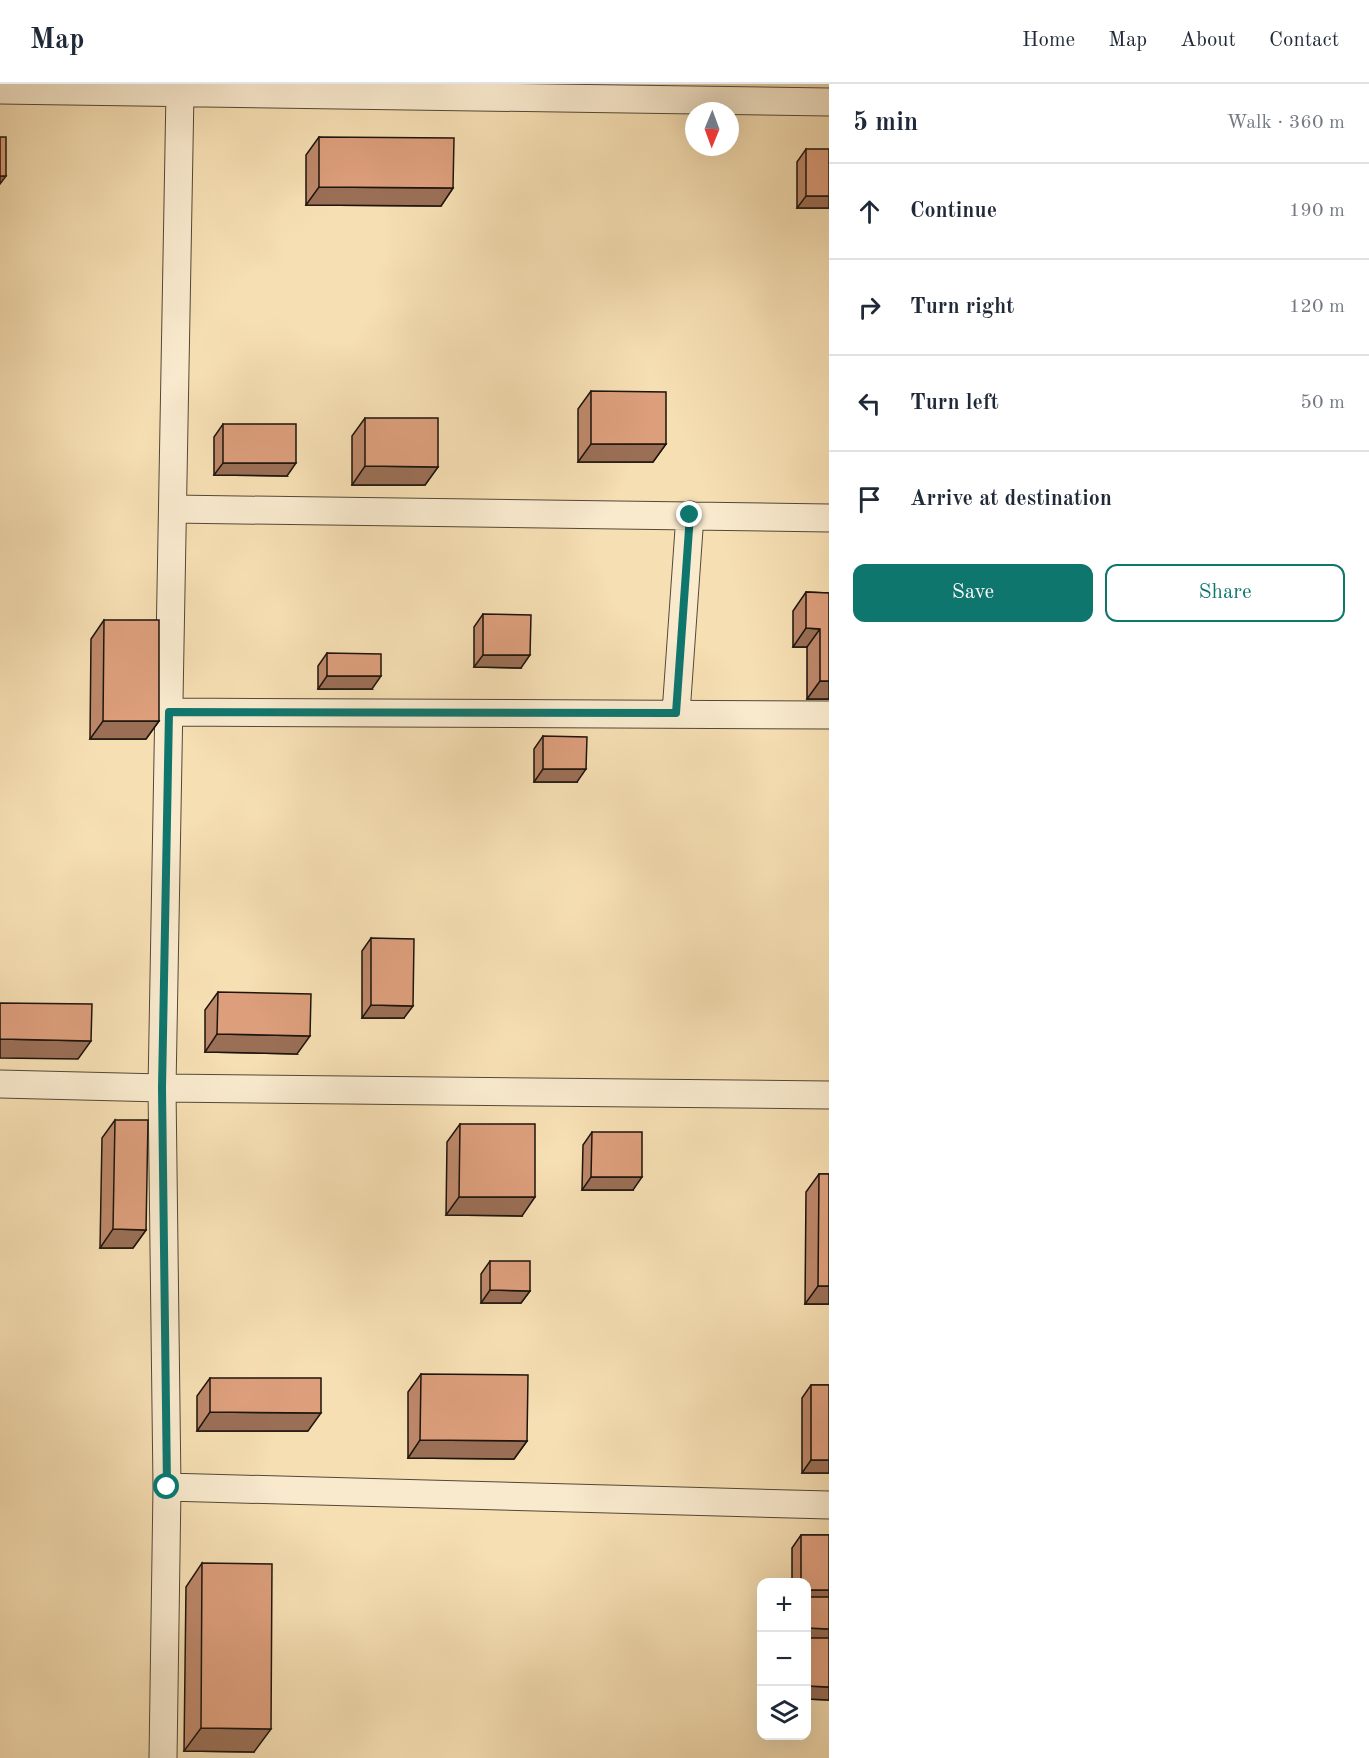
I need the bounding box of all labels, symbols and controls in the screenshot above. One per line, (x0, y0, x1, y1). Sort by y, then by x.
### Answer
text: Map (30, 27, 84, 55)
text: Home (1022, 30, 1075, 51)
text: Map (1108, 30, 1147, 51)
text: About (1180, 30, 1236, 51)
text: Contact (1269, 30, 1339, 51)
north arrow (685, 102, 739, 156)
text: 5 min (853, 110, 918, 136)
text: Walk · 360 m (1226, 113, 1345, 133)
icon: ahead (853, 195, 886, 228)
text: Continue (910, 200, 997, 222)
text: 190 m (1289, 201, 1345, 221)
icon: right (853, 291, 886, 324)
text: Turn right (910, 296, 1014, 318)
text: 120 m (1289, 297, 1345, 317)
icon: left (853, 387, 886, 420)
text: Turn left (910, 392, 999, 414)
text: 50 m (1300, 393, 1345, 413)
icon: arrive (853, 483, 886, 516)
text: Arrive at destination (910, 488, 1112, 510)
route end (676, 501, 702, 527)
button: Save (853, 564, 1093, 622)
button: Share (1105, 564, 1345, 622)
route start (153, 1473, 179, 1499)
map controls (757, 1578, 811, 1740)
button: + (757, 1578, 811, 1632)
button: − (757, 1632, 811, 1686)
button: layers (757, 1686, 811, 1740)

